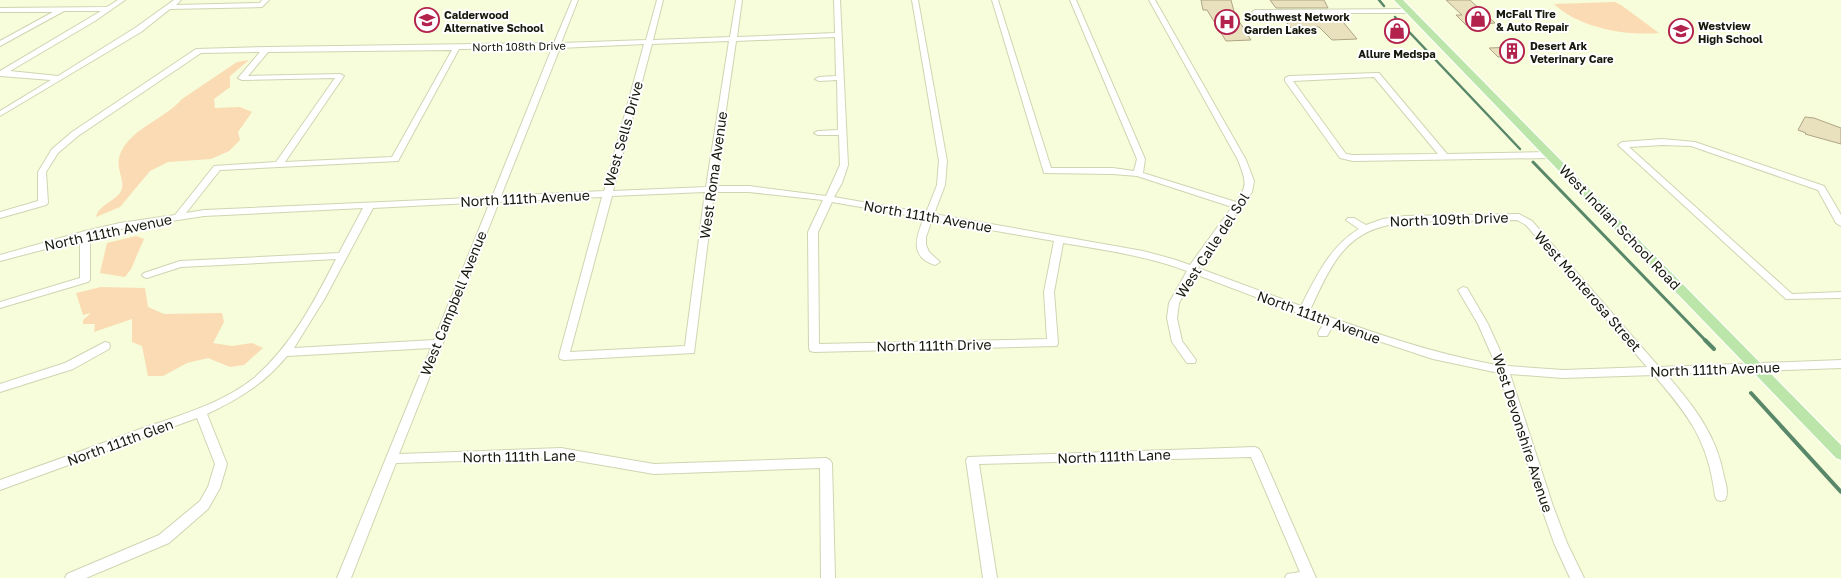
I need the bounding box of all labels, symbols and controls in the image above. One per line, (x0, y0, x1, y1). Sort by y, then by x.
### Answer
shop icon: McFall Tire & Auto Repair (1465, 6, 1491, 32)
school or university icon: Calderwood Alternative School (414, 7, 440, 33)
place label: McFall Tire & Auto Repair (1496, 7, 1570, 33)
place label: Calderwood Alternative School (444, 8, 544, 34)
hospital icon: Southwest Network Garden Lakes (1214, 9, 1240, 35)
place label: Southwest Network Garden Lakes (1244, 10, 1351, 36)
shop icon: Allure Medspa (1384, 18, 1410, 44)
school or university icon: Westview High School (1668, 18, 1694, 44)
place label: Westview High School (1698, 19, 1763, 45)
building icon: Desert Ark Veterinary Care (1499, 38, 1525, 64)
street label: North 108th Drive (472, 39, 566, 53)
place label: Desert Ark Veterinary Care (1530, 39, 1614, 65)
place label: Allure Medspa (1358, 47, 1436, 60)
street label: West Sells Drive (600, 79, 646, 189)
street label: West Roma Avenue (696, 110, 730, 240)
street label: West Indian School Road (1556, 161, 1684, 293)
street label: North 111th Avenue (460, 186, 590, 210)
street label: West Calle del Sol (1172, 189, 1252, 301)
street label: North 111th Avenue (863, 196, 993, 236)
street label: North 109th Drive (1389, 208, 1509, 230)
street label: North 111th Avenue (43, 210, 173, 254)
street label: West Monterosa Street (1531, 227, 1645, 355)
street label: West Campbell Avenue (416, 228, 490, 378)
street label: North 111th Avenue (1255, 287, 1383, 347)
street label: North 111th Drive (876, 335, 992, 355)
street label: West Devonshire Avenue (1489, 351, 1557, 515)
street label: North 111th Avenue (1650, 358, 1780, 380)
street label: North 111th Glen (65, 415, 175, 469)
street label: North 111th Lane (1057, 446, 1171, 466)
street label: North 111th Lane (462, 447, 576, 465)

